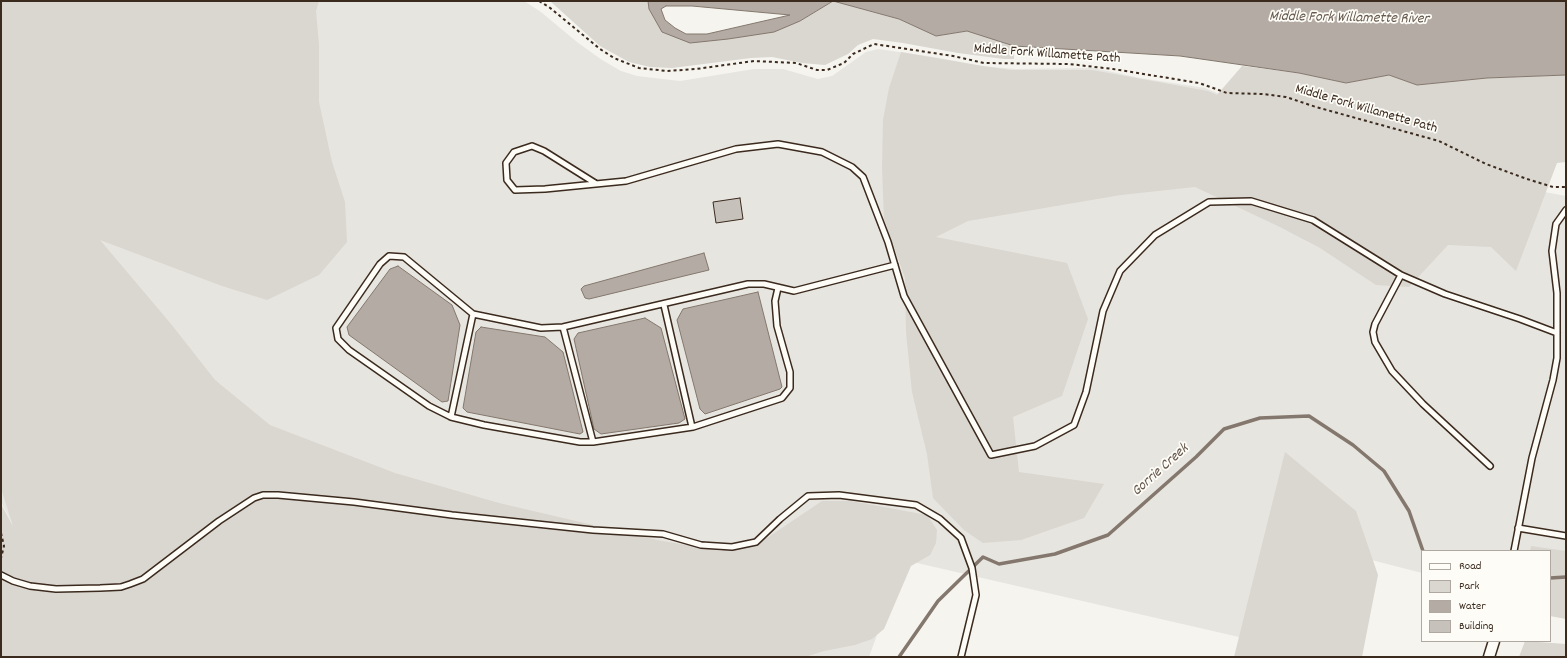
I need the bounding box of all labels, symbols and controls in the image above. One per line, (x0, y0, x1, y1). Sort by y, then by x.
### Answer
water label: Middle Fork Willamette River (1269, 9, 1429, 29)
street label: Middle Fork Willamette Path (973, 41, 1121, 69)
street label: Middle Fork Willamette Path (1293, 82, 1439, 138)
water label: Gorrie Creek (1129, 441, 1193, 501)
legend (1421, 550, 1551, 642)
text: Road (1459, 558, 1481, 575)
text: Park (1459, 578, 1479, 595)
text: Water (1459, 598, 1486, 615)
text: Building (1459, 618, 1494, 635)

